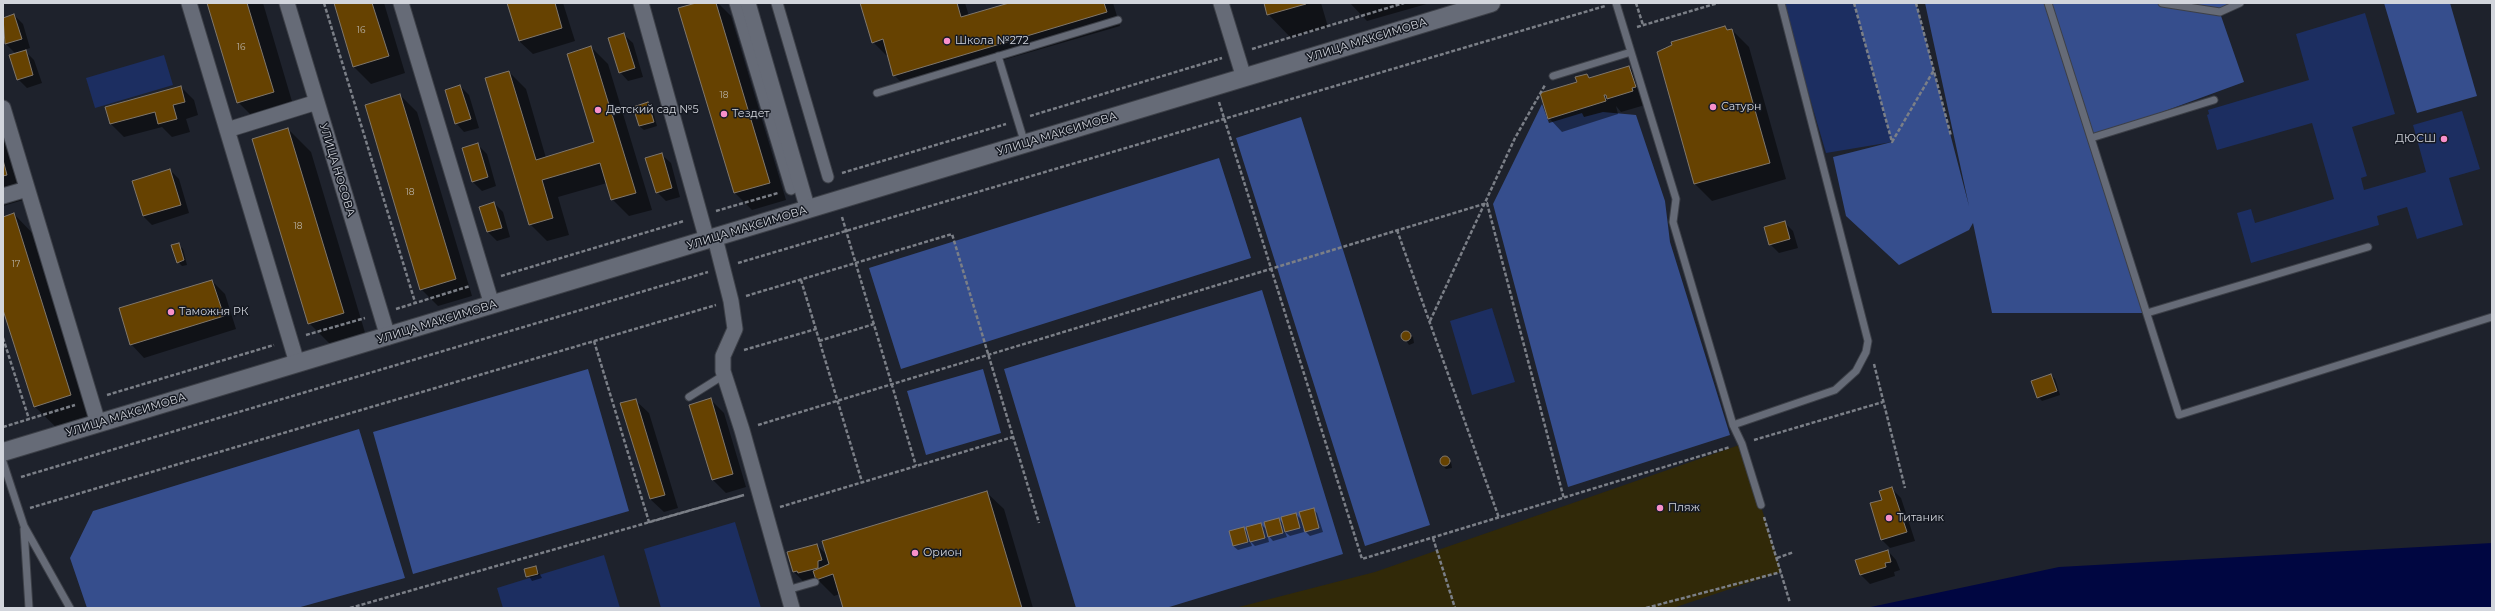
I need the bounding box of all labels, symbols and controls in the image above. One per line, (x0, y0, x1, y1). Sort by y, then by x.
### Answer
street label: УЛИЦА МАКСИМОВА (1305, 15, 1429, 65)
house number: 16 (357, 25, 365, 35)
place label: Школа №272 (955, 34, 1029, 48)
marker: Школа №272 (942, 36, 952, 46)
house number: 16 (237, 42, 245, 52)
house number: 18 (720, 90, 728, 100)
place label: Сатурн (1721, 100, 1762, 114)
marker: Сатурн (1708, 102, 1718, 112)
place label: Детский сад №5 (606, 103, 699, 117)
marker: Детский сад №5 (593, 105, 603, 115)
place label: Тездет (732, 107, 769, 121)
marker: Тездет (719, 109, 729, 119)
street label: УЛИЦА МАКСИМОВА (995, 109, 1119, 159)
street label: УЛИЦА НОСОВА (317, 122, 357, 218)
place label: ДЮСШ (2395, 132, 2436, 146)
marker: ДЮСШ (2439, 134, 2449, 144)
house number: 18 (406, 187, 414, 197)
street label: УЛИЦА МАКСИМОВА (685, 203, 809, 253)
house number: 18 (294, 221, 302, 231)
house number: 17 (12, 259, 20, 269)
street label: УЛИЦА МАКСИМОВА (375, 297, 499, 347)
place label: Таможня РК (179, 305, 249, 319)
marker: Таможня РК (166, 307, 176, 317)
street label: УЛИЦА МАКСИМОВА (64, 390, 188, 440)
place label: Пляж (1668, 501, 1700, 515)
marker: Пляж (1655, 503, 1665, 513)
place label: Титаник (1897, 511, 1944, 525)
marker: Титаник (1884, 513, 1894, 523)
place label: Орион (923, 546, 962, 560)
marker: Орион (910, 548, 920, 558)

